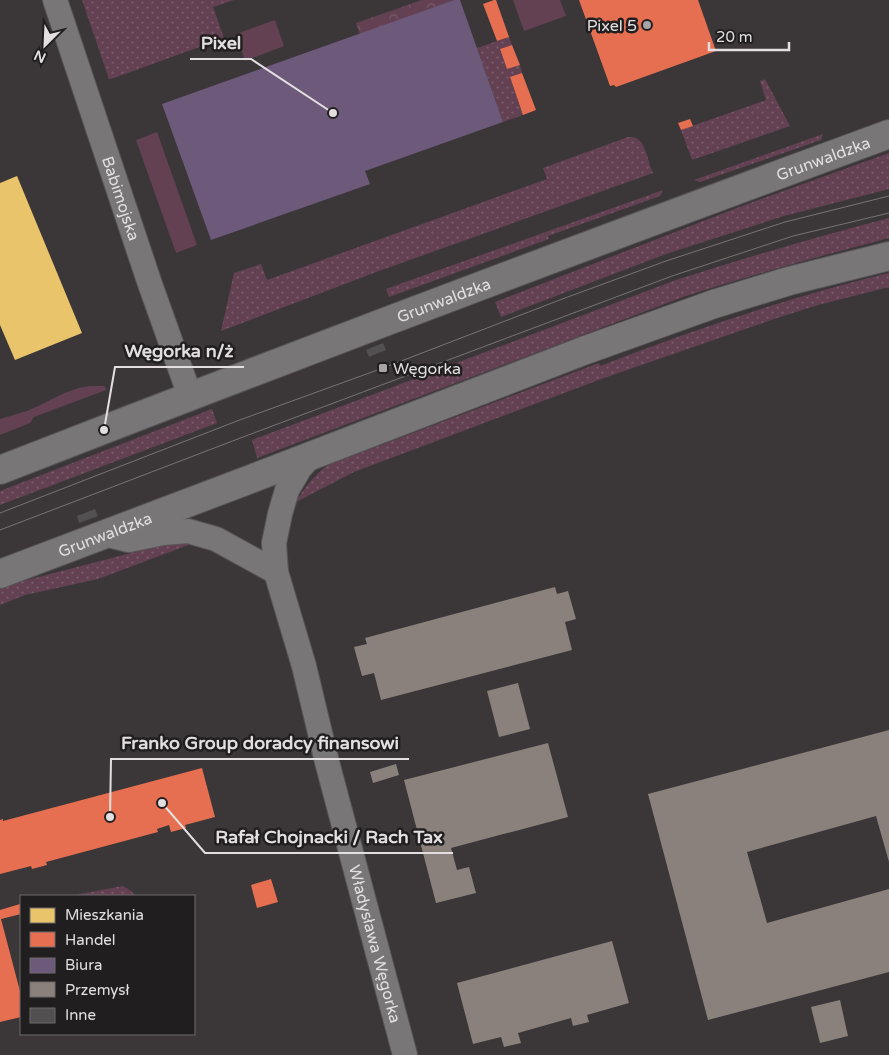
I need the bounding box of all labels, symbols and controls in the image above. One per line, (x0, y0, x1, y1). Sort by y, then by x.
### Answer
place label: Pixel 5 (587, 16, 637, 36)
marker: Pixel 5 (641, 19, 653, 31)
north arrow (20, 20, 70, 70)
scale bar (709, 20, 789, 52)
callout: Pixel (190, 26, 251, 59)
text: 20 m (716, 28, 753, 46)
text: Pixel (201, 32, 241, 54)
text: N (31, 46, 49, 66)
street label: Grunwaldzka (773, 133, 873, 186)
street label: Babimojska (97, 154, 144, 243)
street label: Grunwaldzka (394, 274, 494, 328)
callout: Węgorka n/ż (115, 334, 244, 367)
text: Węgorka n/ż (124, 340, 234, 362)
place label: Węgorka (393, 359, 461, 379)
marker: Węgorka (377, 362, 389, 374)
street label: Grunwaldzka (55, 508, 155, 562)
callout: Franko Group doradcy finansowi (111, 726, 409, 759)
text: Franko Group doradcy finansowi (121, 732, 399, 754)
callout: Rafał Chojnacki / Rach Tax (205, 820, 453, 853)
text: Rafał Chojnacki / Rach Tax (215, 826, 443, 848)
street label: Władysława Węgorka (344, 863, 405, 1025)
legend (20, 895, 195, 1035)
text: Mieszkania (65, 906, 144, 924)
text: Handel (65, 931, 116, 949)
text: Biura (65, 956, 102, 974)
text: Przemysł (65, 981, 130, 999)
text: Inne (65, 1006, 96, 1024)

